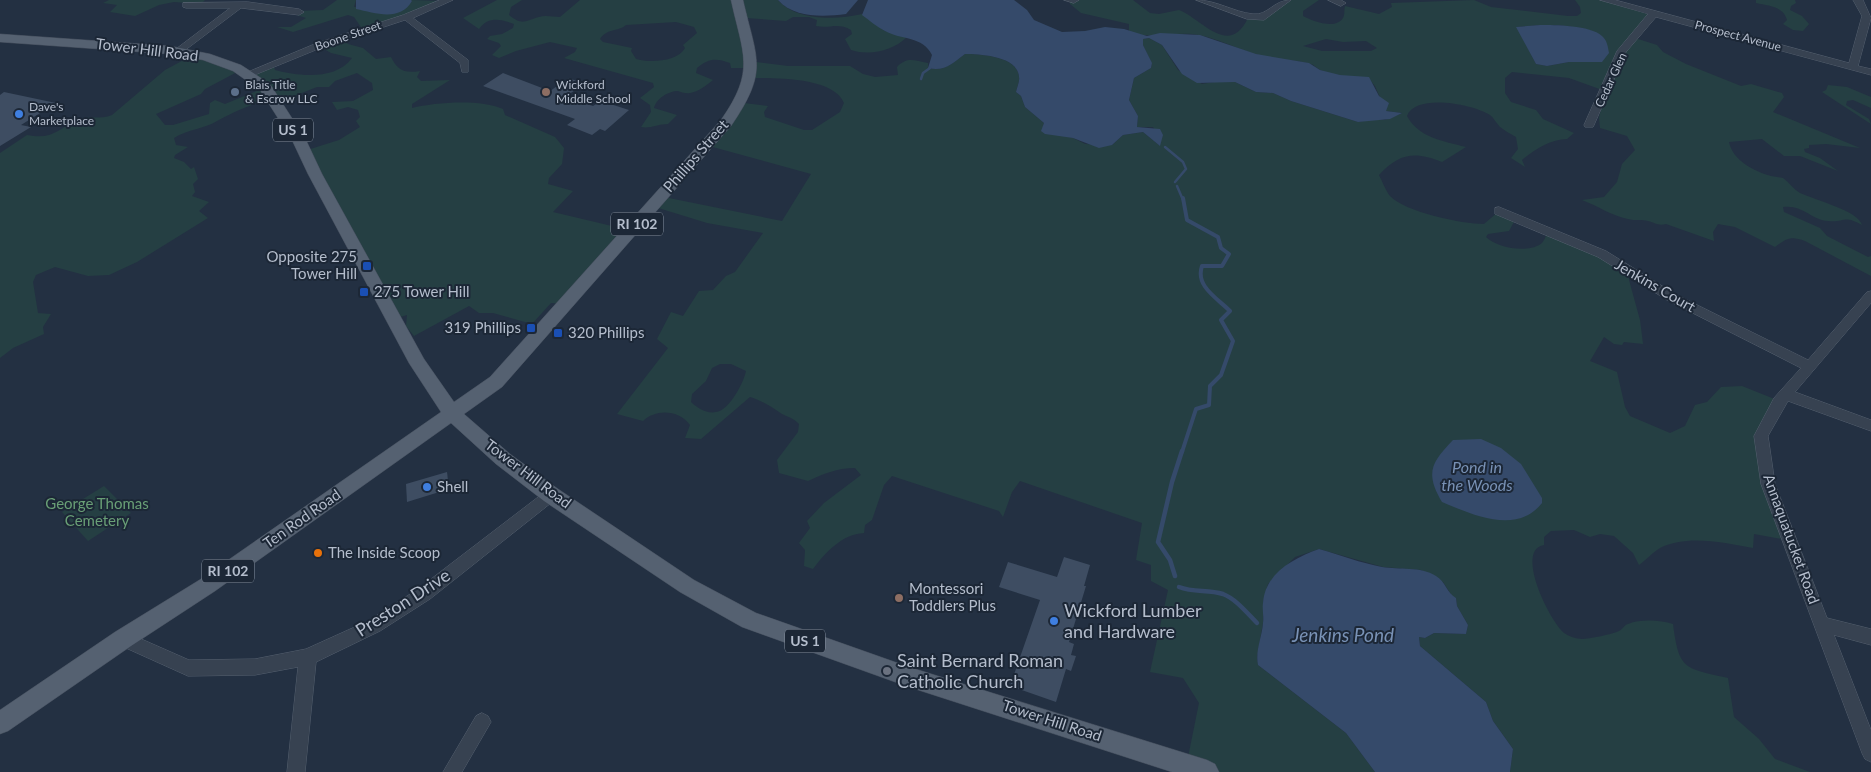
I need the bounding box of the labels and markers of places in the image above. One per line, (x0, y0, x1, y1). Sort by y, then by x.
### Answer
place label: Blais Title & Escrow LLC (245, 77, 317, 106)
place label: Wickford Middle School (556, 77, 631, 106)
marker: Blais Title & Escrow LLC (229, 86, 241, 98)
marker: Wickford Middle School (540, 86, 552, 98)
place label: Dave's Marketplace (29, 99, 94, 128)
marker: Dave's Marketplace (13, 108, 25, 120)
place label: Opposite 275 Tower Hill (267, 247, 357, 282)
marker: Opposite 275 Tower Hill (361, 260, 373, 272)
place label: 275 Tower Hill (374, 282, 470, 300)
marker: 275 Tower Hill (358, 286, 370, 298)
place label: 319 Phillips (445, 318, 521, 336)
marker: 319 Phillips (525, 322, 537, 334)
place label: 320 Phillips (568, 323, 644, 341)
marker: 320 Phillips (552, 327, 564, 339)
place label: Shell (437, 477, 468, 495)
marker: Shell (421, 481, 433, 493)
place label: The Inside Scoop (328, 543, 440, 561)
marker: The Inside Scoop (312, 547, 324, 559)
place label: Montessori Toddlers Plus (909, 579, 996, 614)
marker: Montessori Toddlers Plus (893, 592, 905, 604)
place label: Wickford Lumber and Hardware (1064, 599, 1202, 642)
marker: Wickford Lumber and Hardware (1048, 615, 1060, 627)
place label: Saint Bernard Roman Catholic Church (897, 649, 1063, 692)
marker: Saint Bernard Roman Catholic Church (881, 665, 893, 677)

